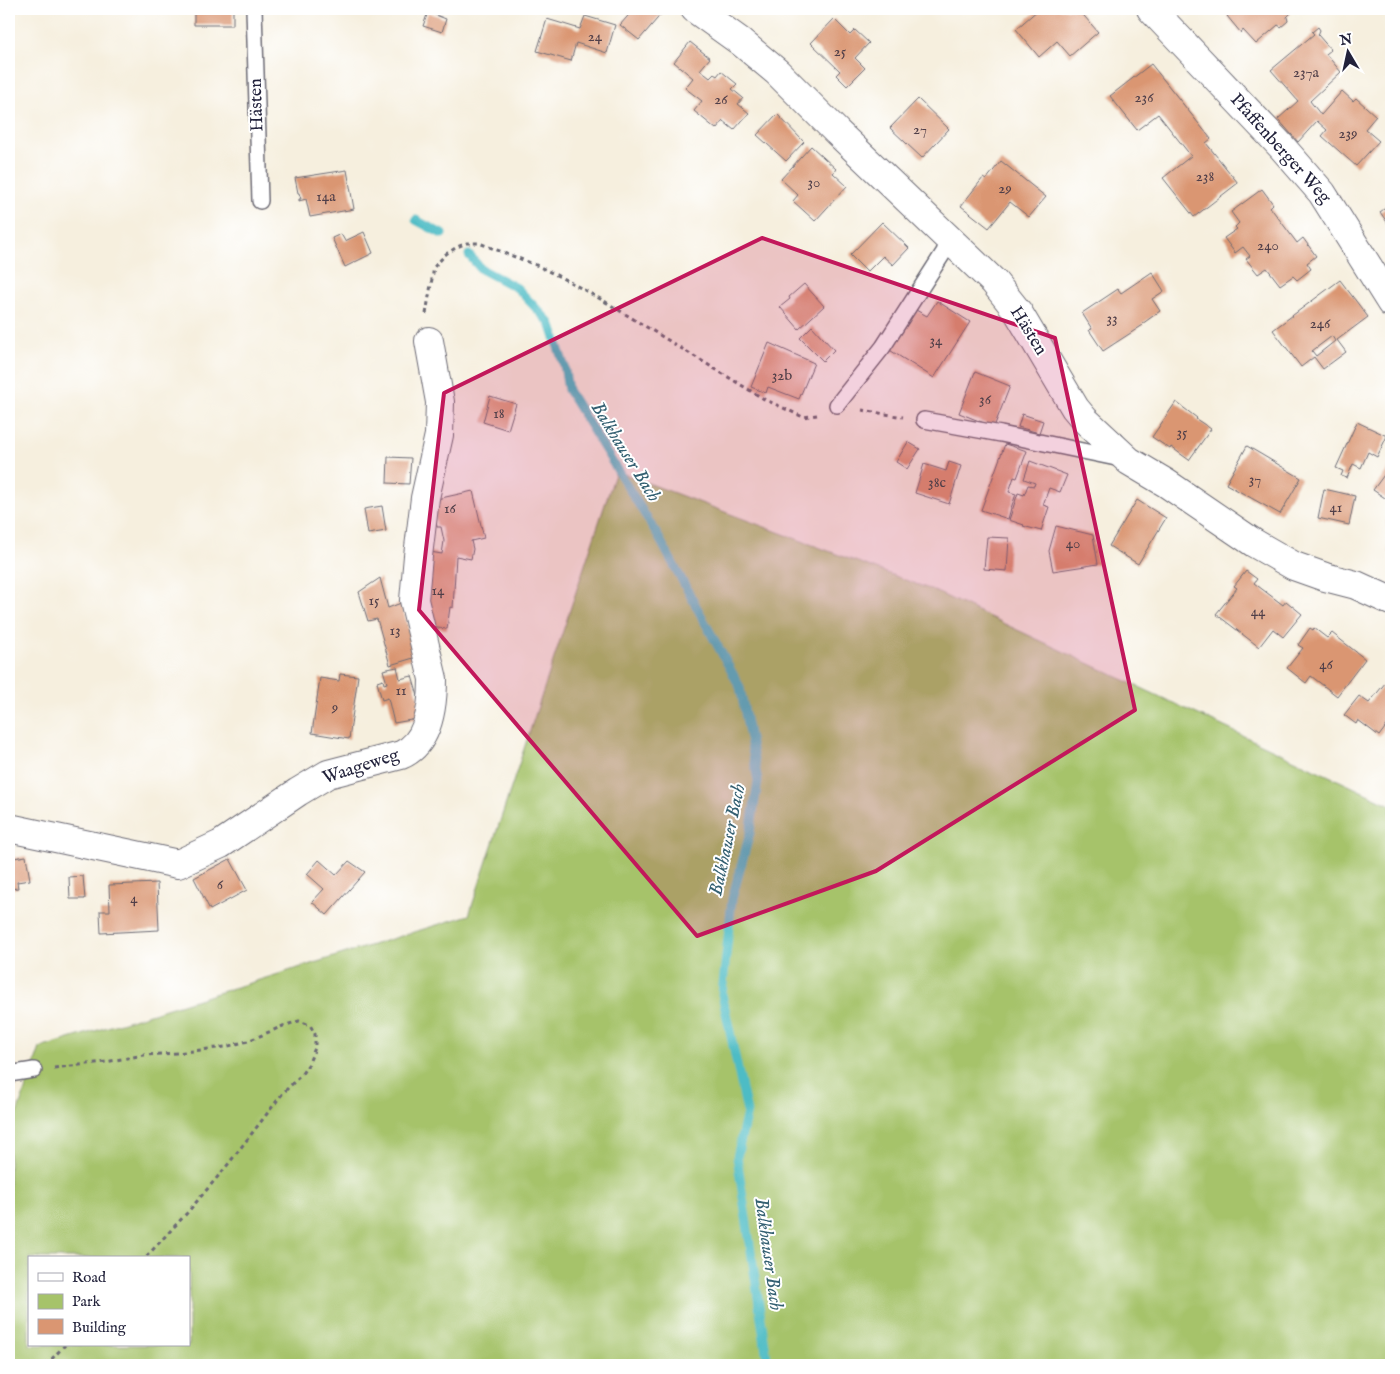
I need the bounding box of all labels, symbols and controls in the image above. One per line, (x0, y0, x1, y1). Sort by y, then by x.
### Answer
house number: 24 (588, 27, 603, 46)
north arrow (1322, 28, 1372, 78)
text: N (1338, 30, 1354, 50)
house number: 25 (834, 42, 847, 61)
house number: 237a (1293, 63, 1320, 82)
street label: Hästen (245, 77, 269, 132)
house number: 236 (1135, 88, 1154, 107)
street label: Pfaffenberger Weg (1224, 89, 1336, 209)
house number: 26 (714, 90, 728, 109)
house number: 27 (913, 120, 927, 139)
house number: 239 (1338, 124, 1358, 143)
house number: 238 (1196, 167, 1214, 186)
house number: 30 (808, 173, 820, 192)
house number: 29 (998, 179, 1012, 198)
house number: 14a (316, 187, 336, 206)
house number: 240 (1257, 236, 1279, 255)
street label: Hästen (1004, 302, 1052, 360)
house number: 33 (1106, 309, 1118, 328)
house number: 246 (1310, 314, 1331, 333)
house number: 34 (930, 331, 943, 350)
house number: 32b (772, 366, 792, 385)
house number: 36 (979, 390, 992, 409)
water label: Balkhauser Bach (585, 397, 665, 507)
house number: 18 (493, 404, 505, 423)
house number: 35 (1176, 423, 1188, 442)
house number: 37 (1249, 470, 1261, 489)
house number: 38c (928, 473, 946, 492)
house number: 41 (1330, 498, 1342, 517)
house number: 16 (444, 499, 457, 518)
house number: 40 (1066, 534, 1080, 553)
house number: 14 (432, 581, 445, 600)
house number: 15 (368, 591, 380, 610)
house number: 44 (1251, 602, 1266, 621)
house number: 13 (389, 621, 401, 640)
house number: 46 (1319, 655, 1334, 674)
house number: 11 (395, 681, 407, 700)
house number: 9 (331, 698, 338, 717)
street label: Waageweg (320, 744, 403, 790)
water label: Balkhauser Bach (704, 782, 752, 898)
house number: 6 (217, 875, 224, 894)
house number: 4 (130, 889, 138, 908)
water label: Balkhauser Bach (748, 1196, 788, 1312)
legend (28, 1256, 190, 1346)
text: Road (72, 1268, 107, 1287)
text: Park (72, 1292, 102, 1311)
text: Building (72, 1318, 127, 1337)

